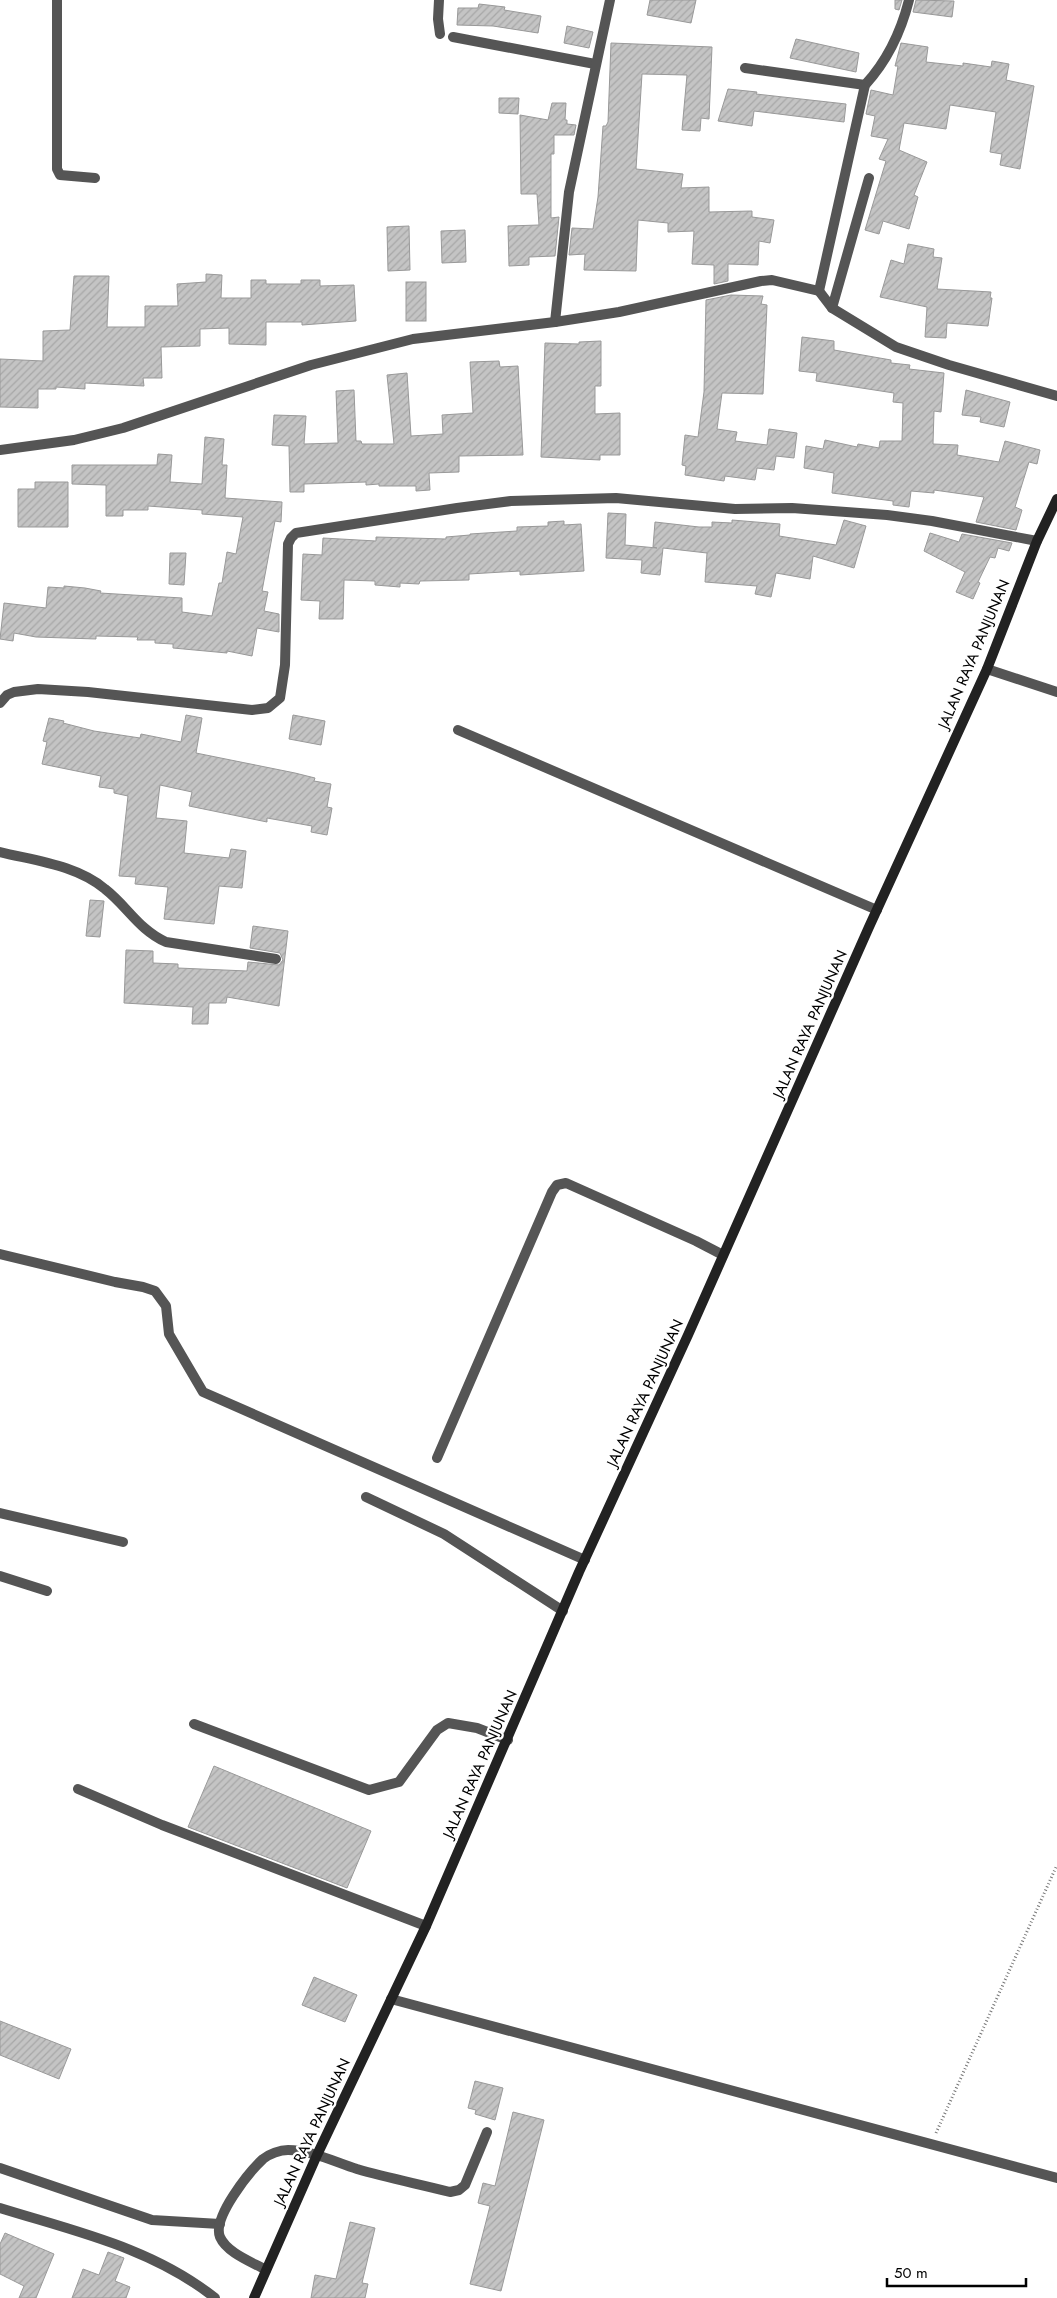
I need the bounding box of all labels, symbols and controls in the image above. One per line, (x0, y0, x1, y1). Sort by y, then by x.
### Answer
street label: JALAN RAYA PANJUNAN (932, 576, 1015, 734)
street label: JALAN RAYA PANJUNAN (767, 946, 853, 1103)
street label: JALAN RAYA PANJUNAN (600, 1316, 689, 1472)
street label: JALAN RAYA PANJUNAN (437, 1686, 523, 1843)
street label: JALAN RAYA PANJUNAN (267, 2055, 356, 2211)
scale bar (887, 2256, 1026, 2288)
text: 50 m (894, 2262, 928, 2284)

